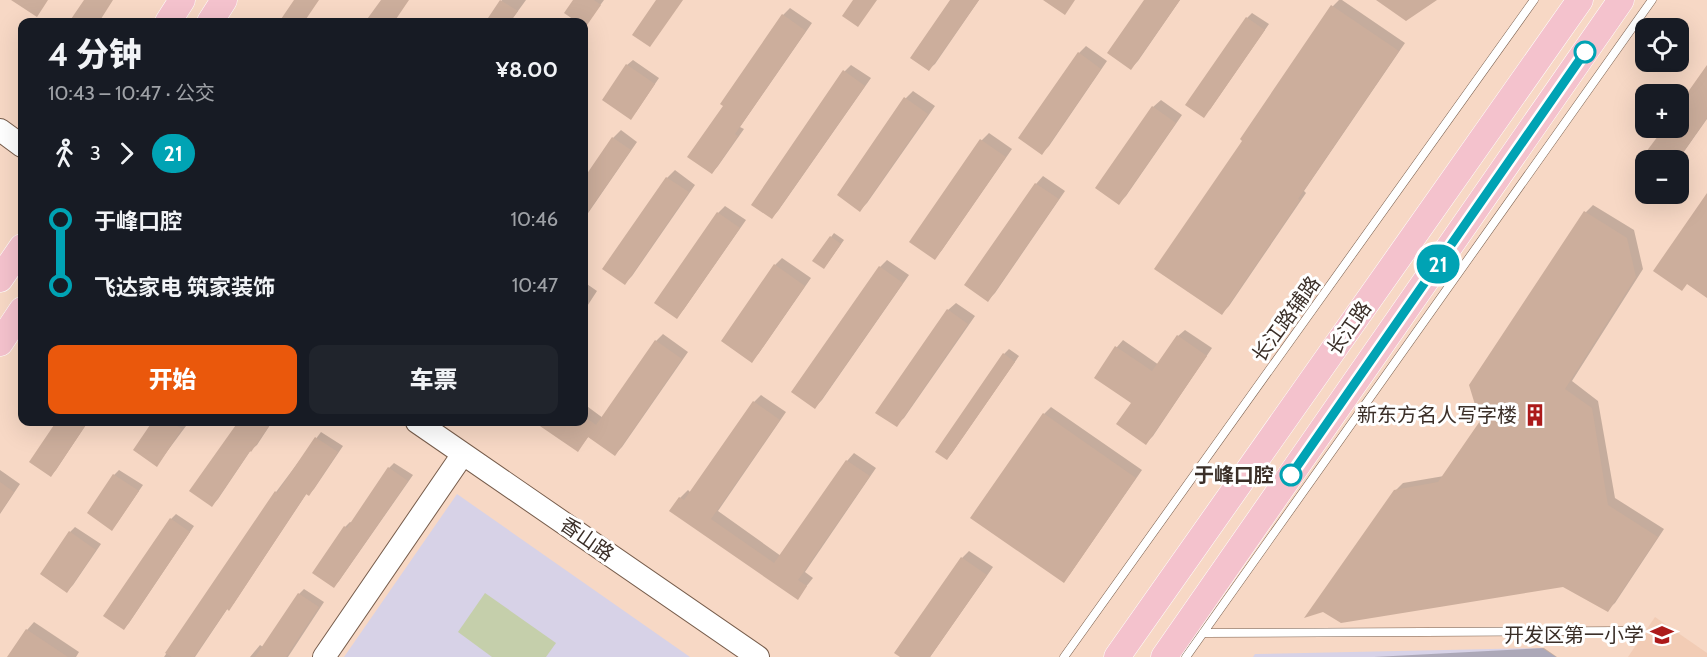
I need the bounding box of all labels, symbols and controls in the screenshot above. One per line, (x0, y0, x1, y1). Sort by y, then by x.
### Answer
map controls (1635, 18, 1689, 204)
button: locate (1635, 18, 1689, 72)
text: 4 分钟 (48, 34, 142, 74)
unlabelled marker (1574, 41, 1596, 63)
text: ¥8.00 (496, 56, 558, 83)
text: 10:43 – 10:47 · 公交 (48, 81, 215, 105)
button: + (1635, 84, 1689, 138)
icon: walk (48, 137, 81, 170)
icon: forward (110, 137, 143, 170)
text: 3 (90, 141, 101, 165)
text: 21 (164, 141, 183, 166)
button: − (1635, 150, 1689, 204)
text: 10:46 (510, 207, 558, 231)
text: 于峰口腔 (94, 208, 182, 235)
line badge: 21 (1411, 244, 1465, 284)
text: 21 (1429, 252, 1447, 277)
street label: 长江路辅路 (1247, 271, 1325, 367)
text: 10:47 (512, 273, 558, 297)
text: 飞达家电 筑家装饰 (94, 274, 275, 301)
street label: 长江路 (1322, 297, 1376, 359)
button: 开始 (48, 345, 297, 414)
button: 车票 (309, 345, 558, 414)
building icon: 新东方名人写字楼 (1522, 402, 1548, 428)
place label: 新东方名人写字楼 (1357, 403, 1517, 427)
place label: 于峰口腔 (1194, 463, 1274, 487)
marker: 于峰口腔 (1280, 464, 1302, 486)
street label: 香山路 (556, 512, 618, 566)
school or university icon: 开发区第一小学 (1649, 622, 1675, 648)
place label: 开发区第一小学 (1504, 623, 1644, 647)

